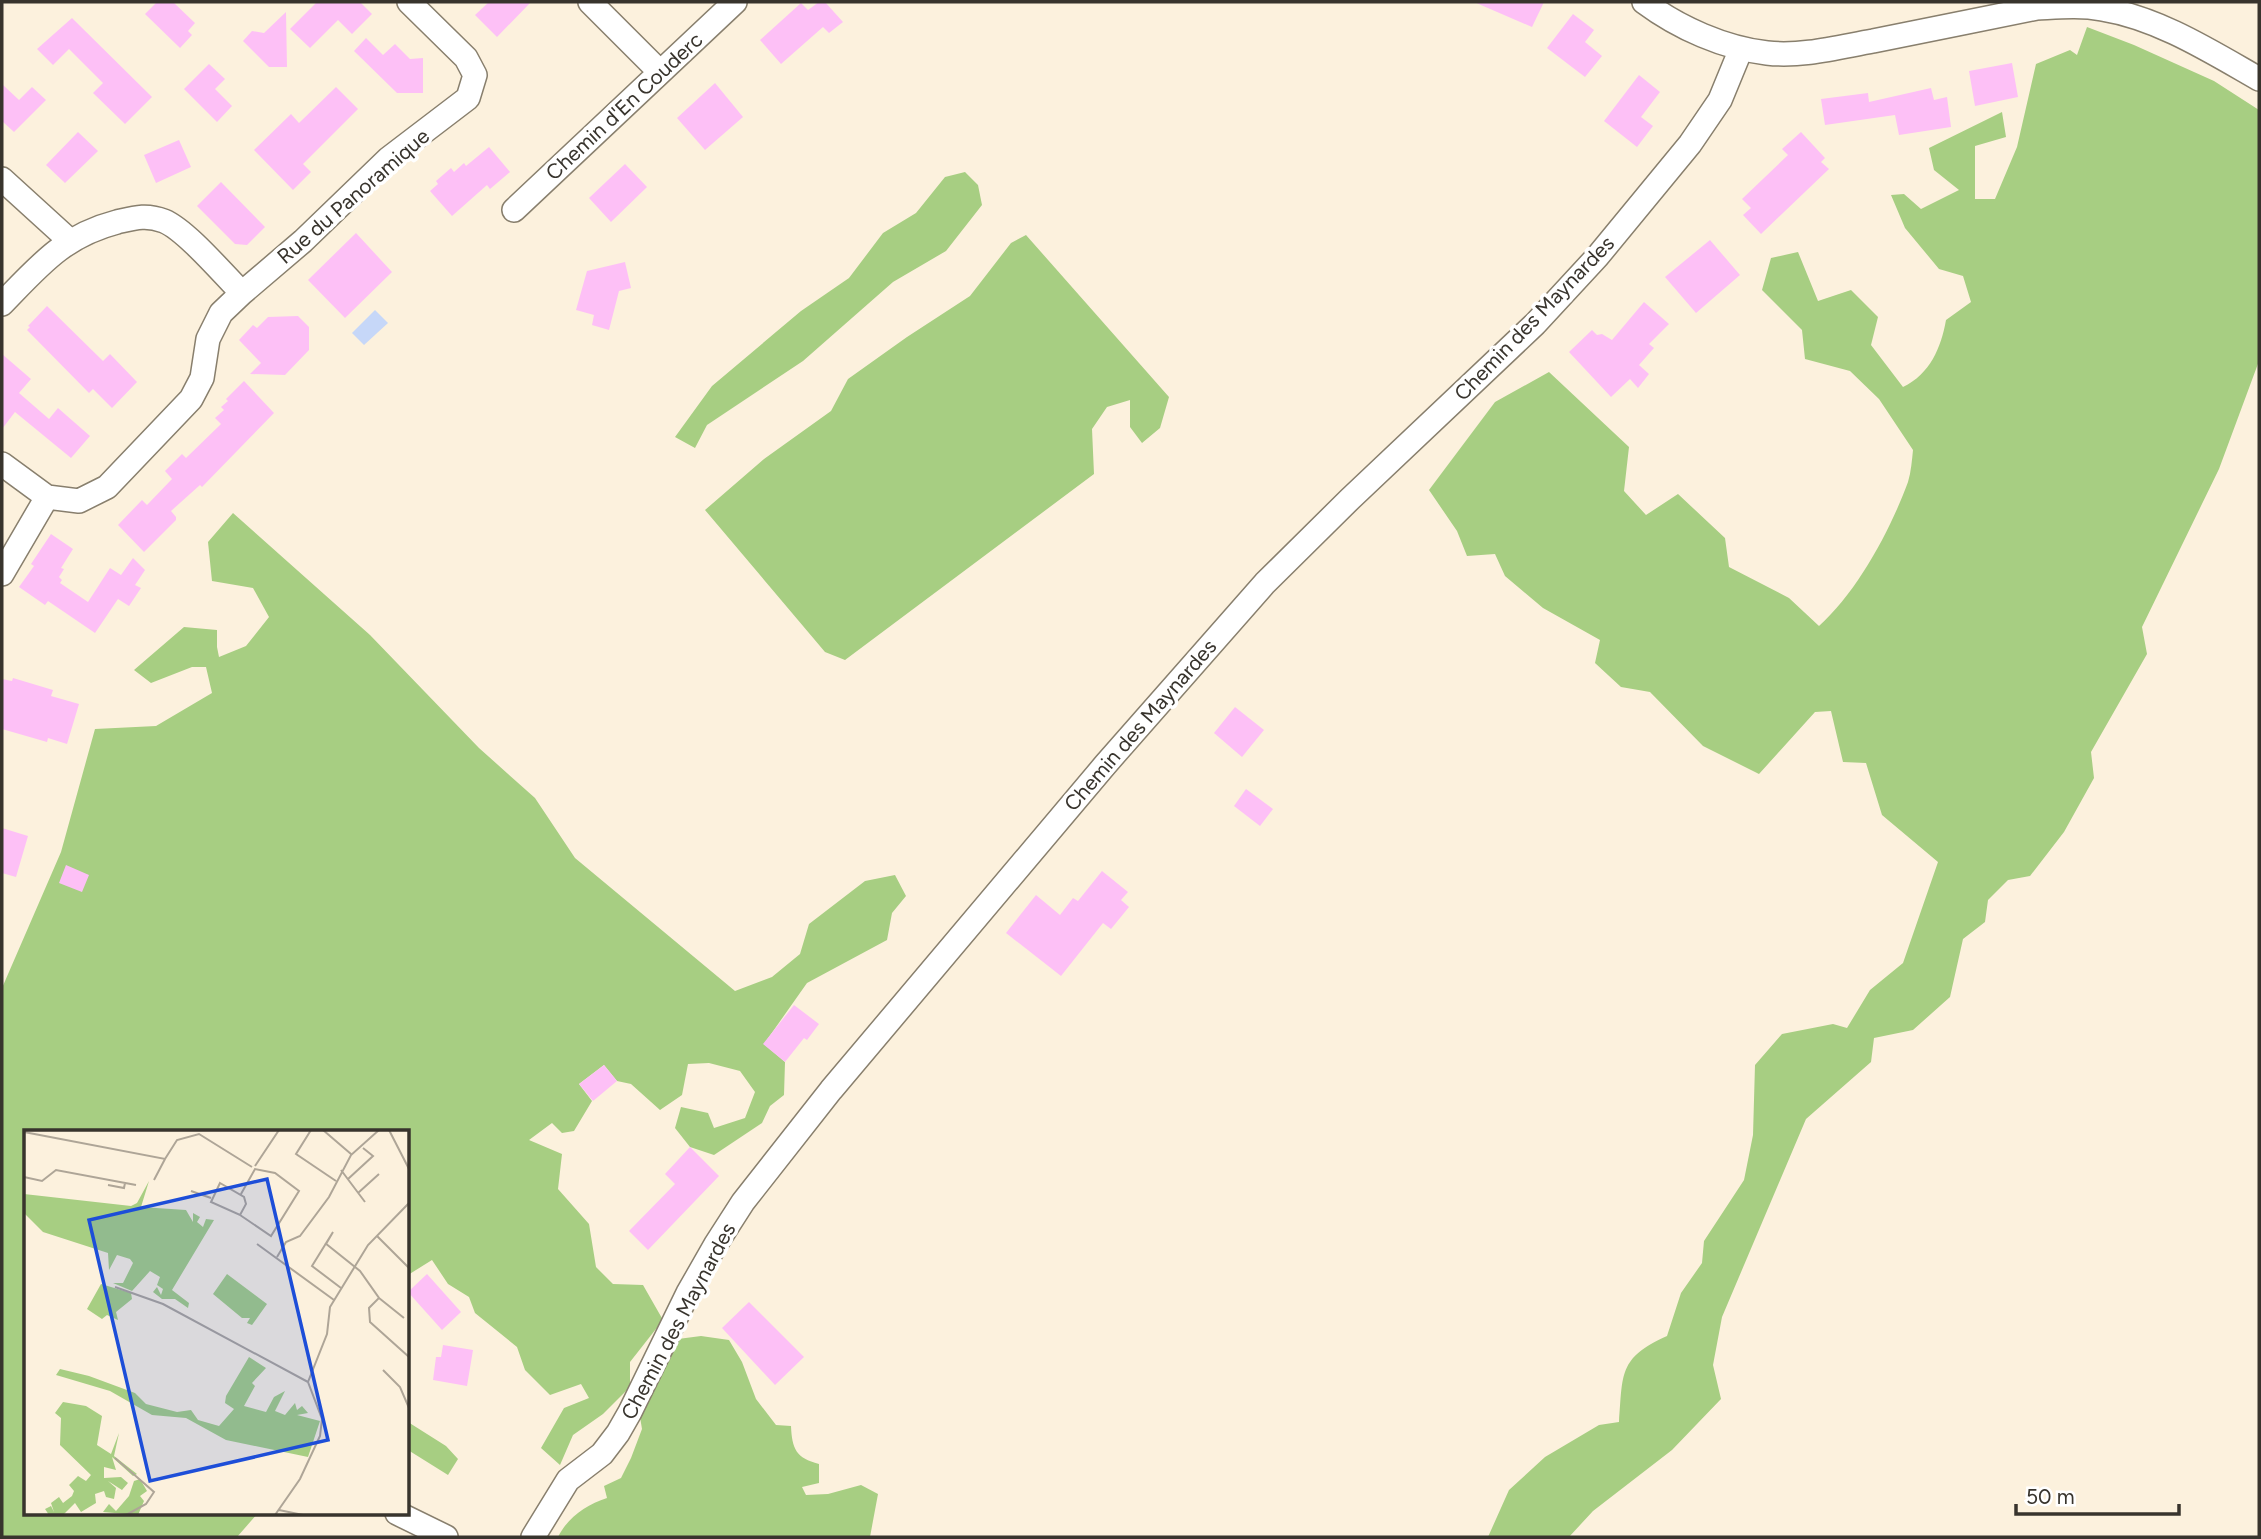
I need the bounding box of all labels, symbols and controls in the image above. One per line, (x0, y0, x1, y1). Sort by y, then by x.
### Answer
street label: Chemin d'En Couderc (540, 27, 708, 185)
street label: Rue du Panoramique (272, 123, 434, 269)
street label: Chemin des Maynardes (1449, 230, 1619, 406)
street label: Chemin des Maynardes (1059, 634, 1221, 816)
inset map (24, 1130, 410, 1514)
street label: Chemin des Maynardes (616, 1218, 740, 1424)
scale bar (2016, 1472, 2179, 1516)
text: 50 m (2026, 1484, 2075, 1509)

